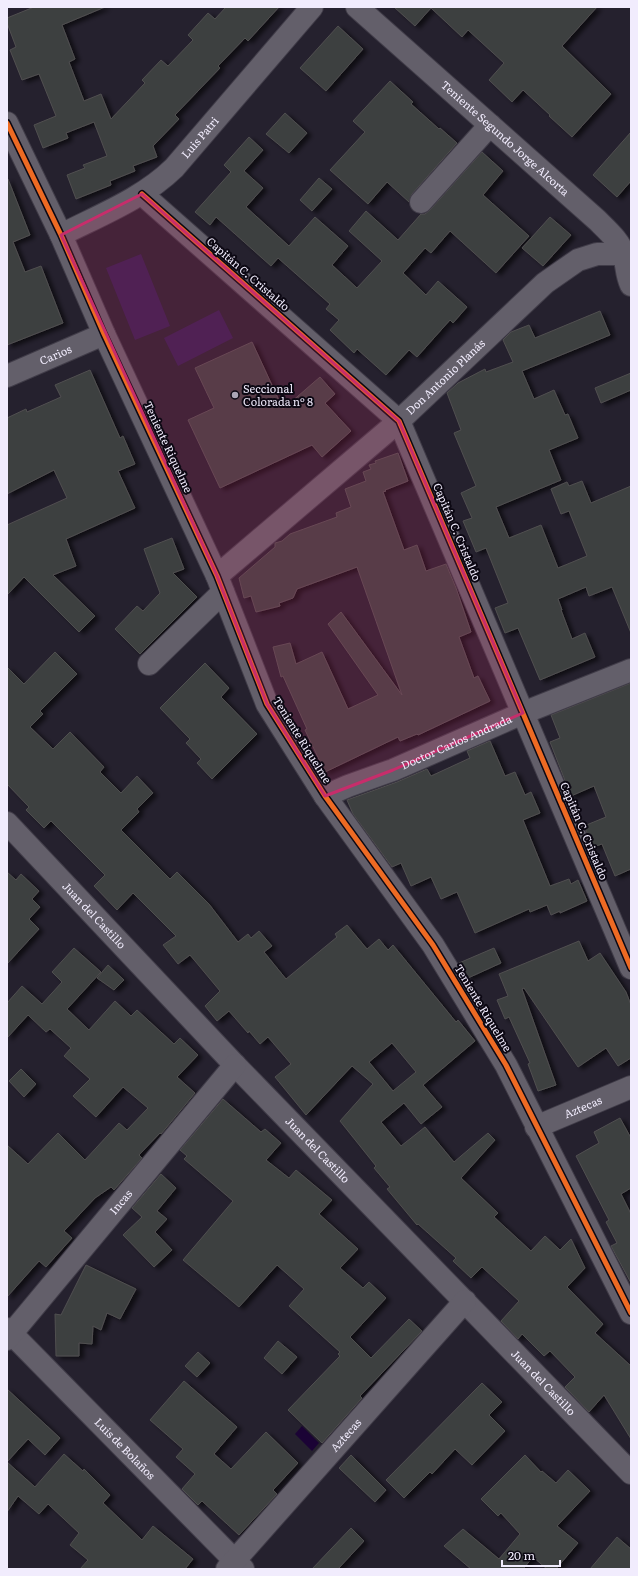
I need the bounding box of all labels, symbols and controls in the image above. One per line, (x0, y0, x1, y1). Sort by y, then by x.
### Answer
street label: Teniente Segundo Jorge Alcorta (438, 76, 573, 199)
street label: Luis Patri (177, 113, 222, 161)
street label: Capitán C. Cristaldo (204, 233, 294, 314)
street label: Don Antonio Planás (402, 335, 488, 418)
street label: Carios (37, 340, 74, 368)
place label: Seccional Colorada nº 8 (243, 380, 313, 409)
marker: Seccional Colorada nº 8 (230, 390, 240, 400)
street label: Teniente Riquelme (141, 398, 197, 495)
street label: Capitán C. Cristaldo (430, 480, 486, 583)
street label: Teniente Riquelme (270, 693, 336, 786)
street label: Doctor Carlos Andrada (398, 710, 514, 773)
street label: Capitán C. Cristaldo (557, 779, 613, 882)
street label: Juan del Castillo (59, 878, 130, 952)
street label: Teniente Riquelme (451, 961, 516, 1054)
street label: Aztecas (561, 1091, 604, 1121)
street label: Juan del Castillo (282, 1113, 354, 1186)
street label: Incas (105, 1186, 135, 1217)
street label: Juan del Castillo (508, 1345, 580, 1418)
street label: Luis de Bolaños (91, 1414, 160, 1482)
street label: Aztecas (326, 1414, 364, 1455)
scale bar (502, 1542, 560, 1568)
text: 20 m (508, 1546, 535, 1564)

